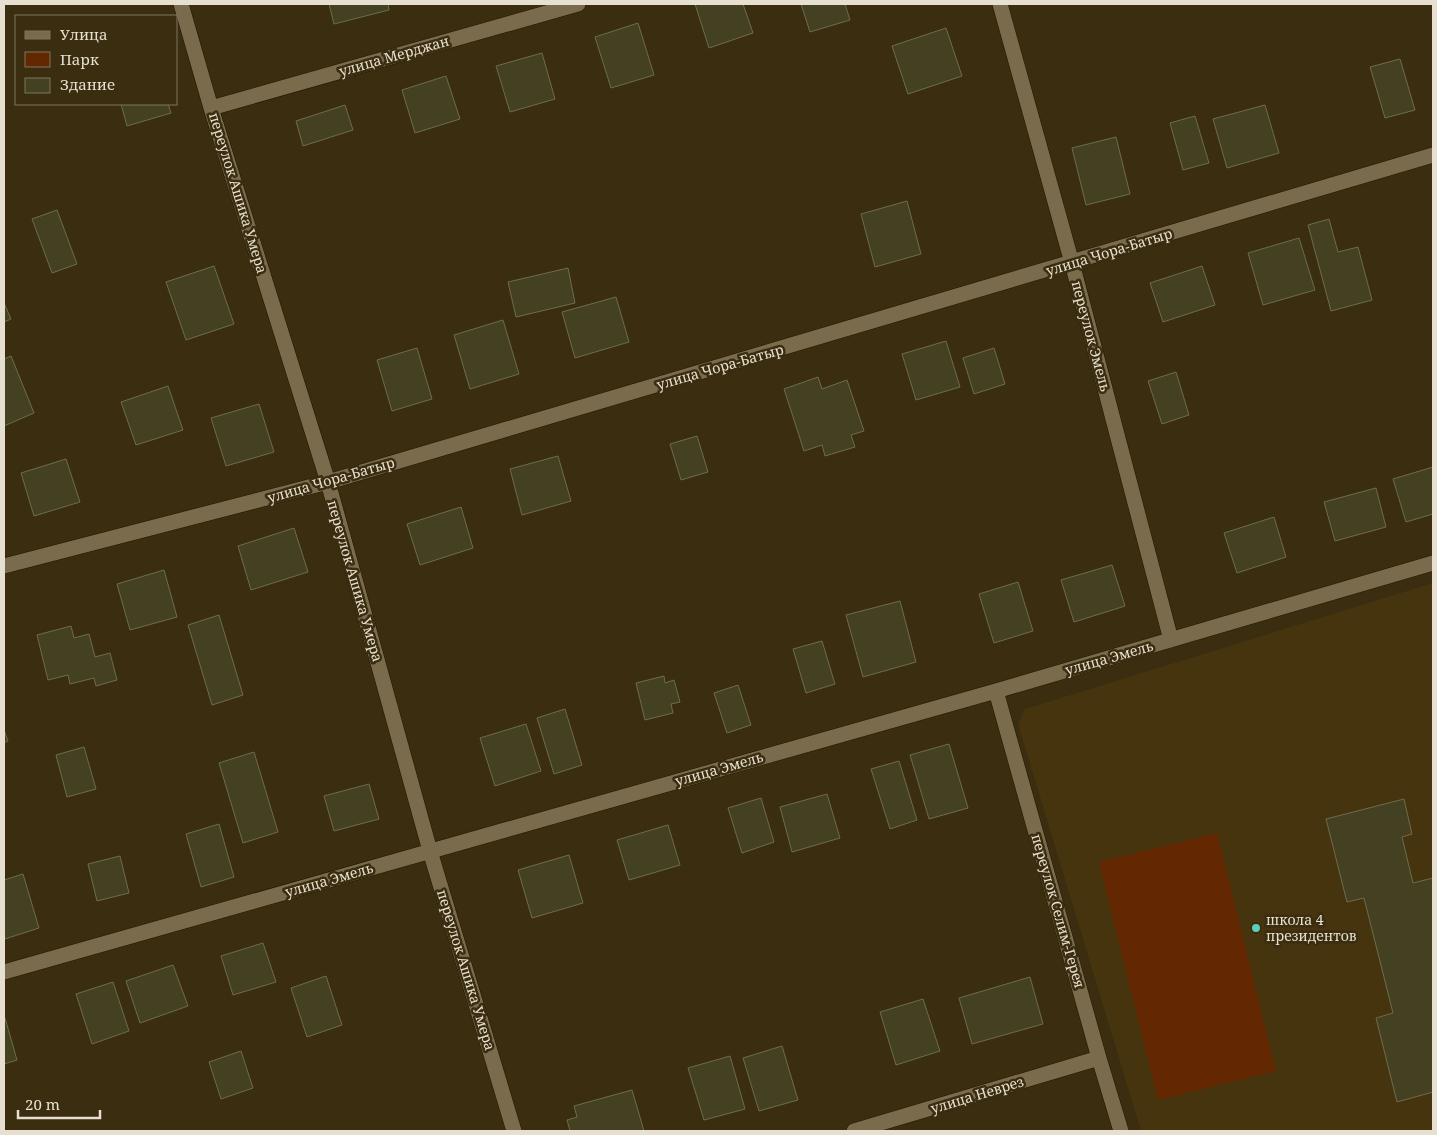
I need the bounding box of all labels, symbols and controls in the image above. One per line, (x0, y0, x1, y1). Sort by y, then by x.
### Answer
legend (15, 15, 178, 105)
text: Улица (60, 24, 108, 44)
street label: улица Мерджан (337, 31, 451, 80)
text: Парк (60, 49, 99, 69)
text: Здание (60, 74, 115, 94)
street label: переулок Ашика Умера (205, 110, 272, 276)
street label: улица Чора-Батыр (1043, 223, 1175, 280)
street label: переулок Эмель (1068, 279, 1115, 394)
street label: улица Чора-Батыр (654, 339, 786, 394)
street label: улица Чора-Батыр (265, 452, 397, 507)
street label: переулок Ашика Умера (323, 498, 388, 664)
street label: улица Эмель (1063, 636, 1156, 679)
street label: улица Эмель (673, 747, 766, 790)
street label: переулок Селим-Герея (1027, 832, 1090, 990)
street label: улица Эмель (283, 858, 376, 901)
street label: переулок Ашика Умера (433, 887, 500, 1053)
place label: школа 4 президентов (1266, 910, 1357, 945)
marker: школа 4 президентов (1250, 922, 1262, 934)
street label: улица Неврез (928, 1071, 1026, 1118)
scale bar (18, 1088, 100, 1120)
text: 20 m (25, 1094, 60, 1114)

